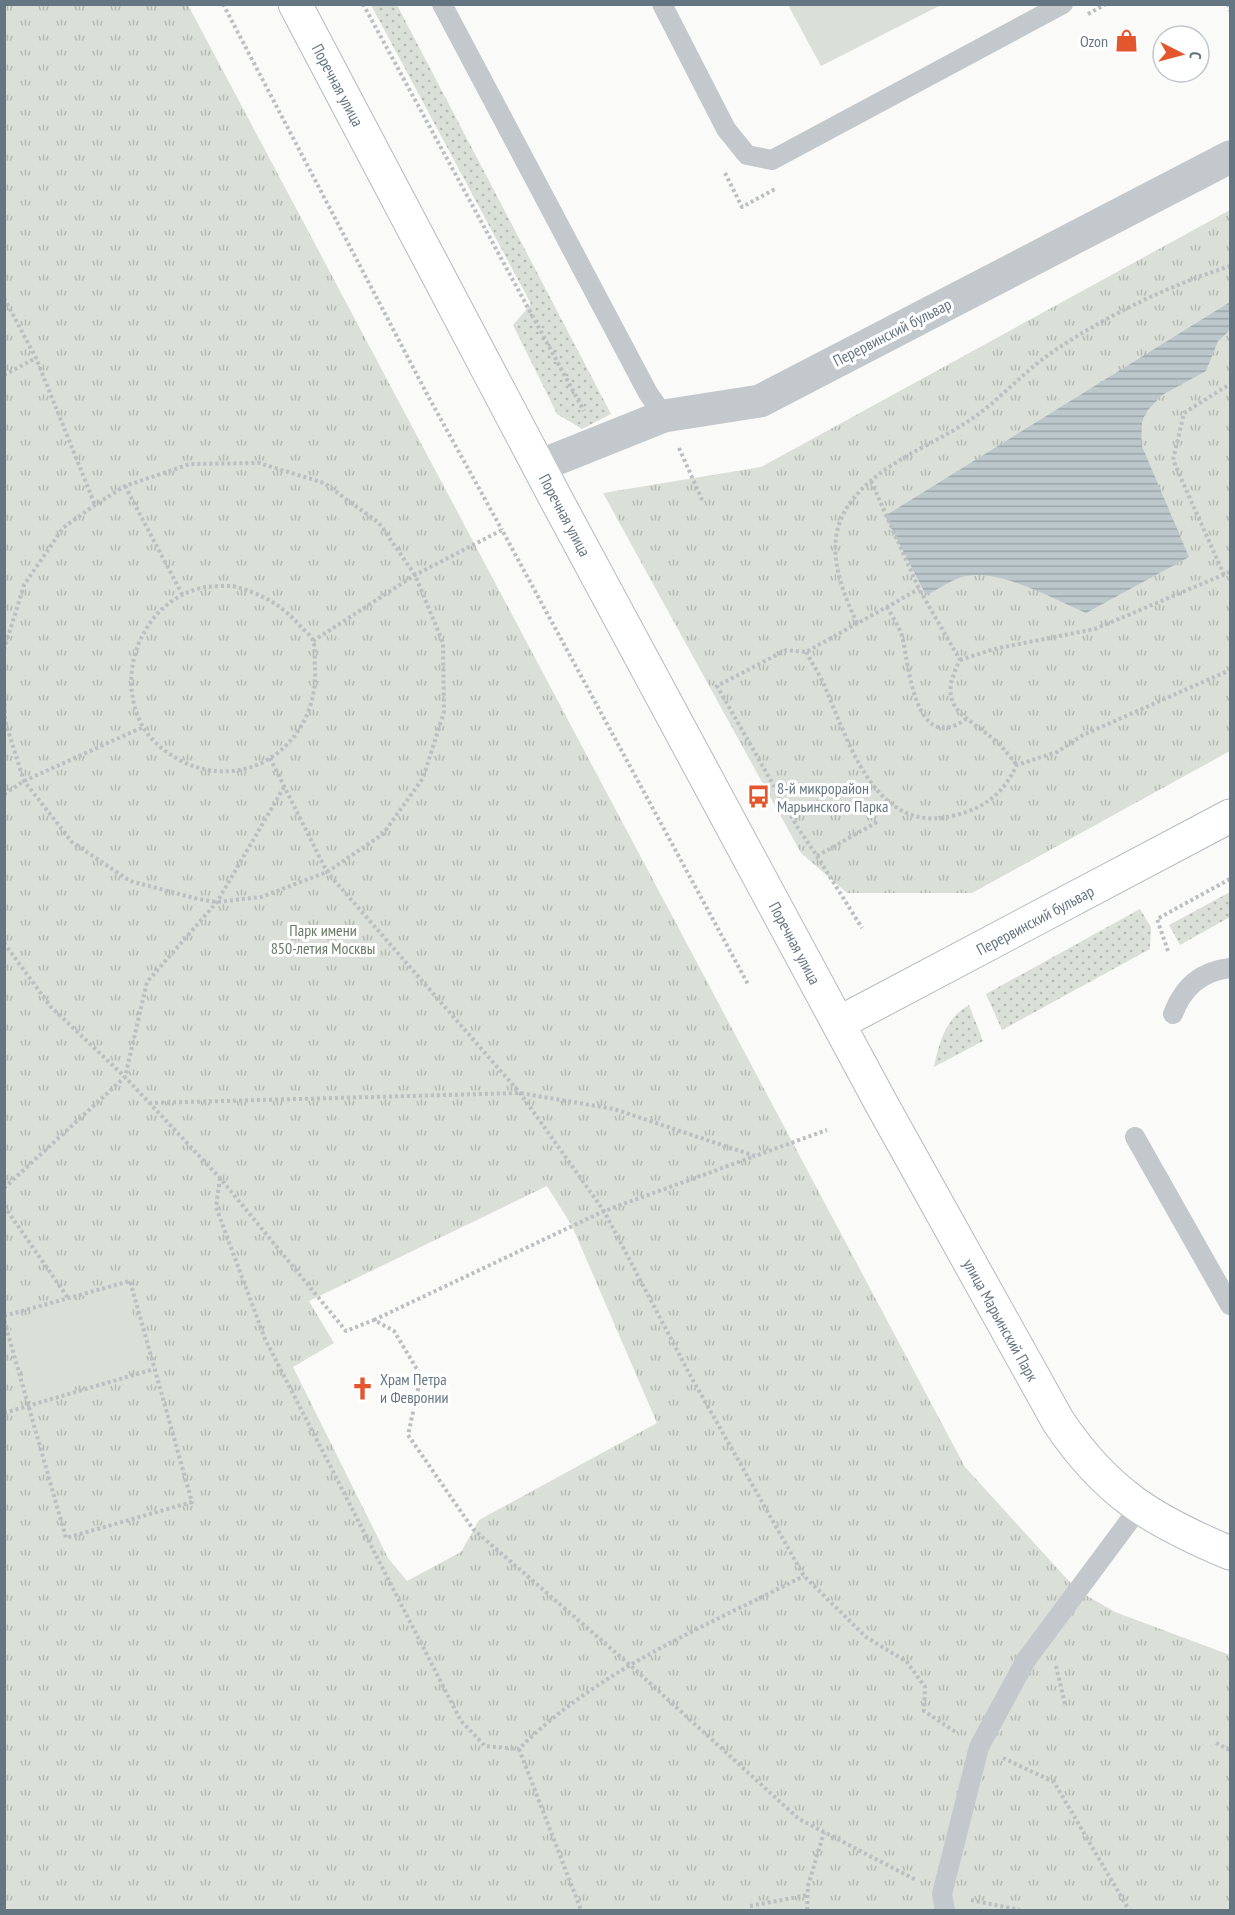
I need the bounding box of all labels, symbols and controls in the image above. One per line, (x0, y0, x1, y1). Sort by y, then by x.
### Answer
north arrow (1151, 24, 1211, 84)
shop icon: Ozon (1113, 28, 1139, 54)
place label: Ozon (1080, 31, 1108, 51)
street label: Поречная улица (308, 40, 368, 130)
text: С (1186, 51, 1206, 61)
street label: Перервинский бульвар (829, 294, 955, 370)
street label: Поречная улица (535, 470, 595, 560)
place label: 8-й микрорайон Марьинского Парка (777, 778, 888, 816)
bus stop icon: 8-й микрорайон Марьинского Парка (746, 784, 772, 810)
street label: Перервинский бульвар (973, 881, 1097, 959)
street label: Поречная улица (765, 898, 825, 988)
park label: Парк имени 850-летия Москвы (271, 920, 375, 958)
street label: улица Марьинский Парк (959, 1255, 1043, 1385)
place label: Храм Петра и Февронии (380, 1369, 448, 1407)
church icon: Храм Петра и Февронии (349, 1375, 375, 1401)

